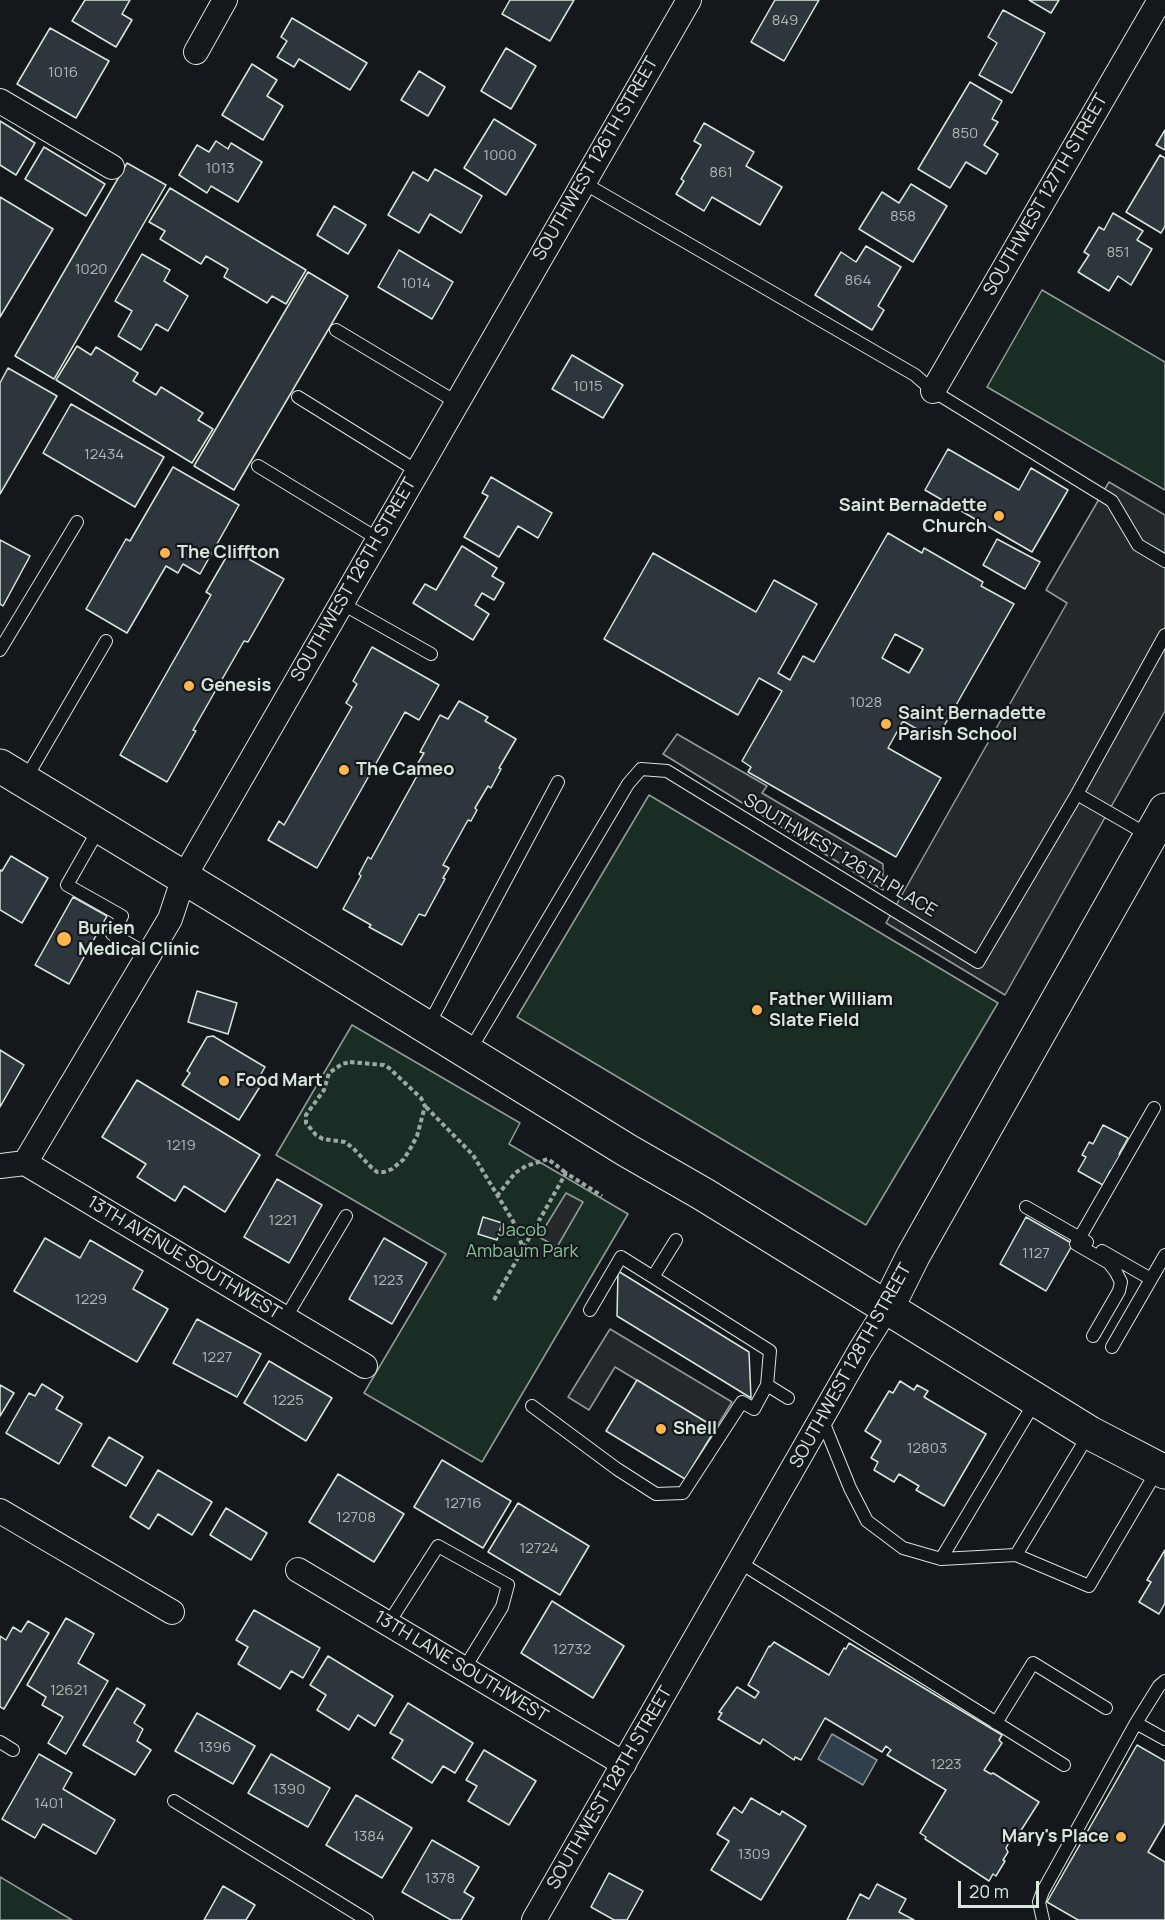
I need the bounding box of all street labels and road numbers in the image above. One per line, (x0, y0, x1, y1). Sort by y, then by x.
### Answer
street label: SOUTHWEST 126TH STREET (529, 53, 663, 265)
street label: SOUTHWEST 127TH STREET (979, 90, 1113, 300)
street label: SOUTHWEST 126TH STREET (287, 474, 421, 686)
street label: SOUTHWEST 126TH PLACE (740, 790, 940, 922)
street label: 13TH AVENUE SOUTHWEST (83, 1192, 285, 1324)
street label: SOUTHWEST 128TH STREET (786, 1260, 916, 1472)
street label: 13TH LANE SOUTHWEST (370, 1607, 552, 1727)
street label: SOUTHWEST 128TH STREET (543, 1683, 677, 1893)

